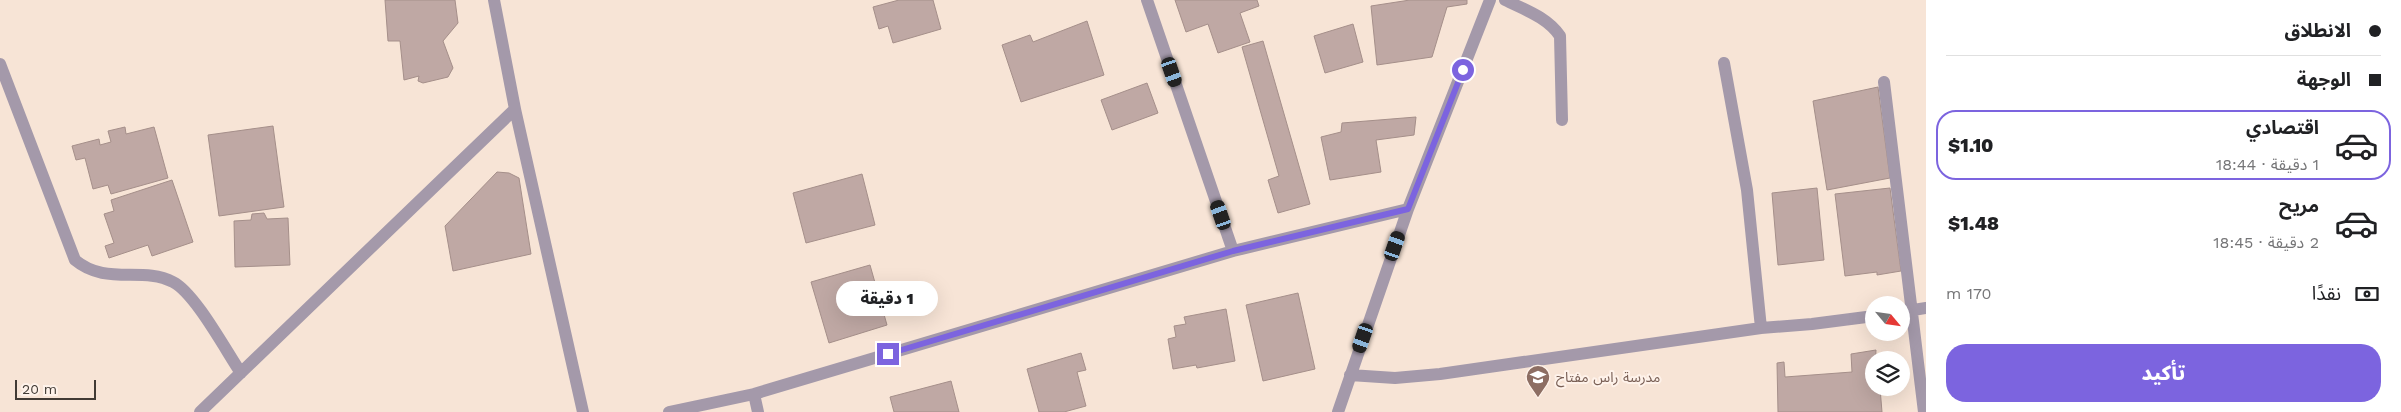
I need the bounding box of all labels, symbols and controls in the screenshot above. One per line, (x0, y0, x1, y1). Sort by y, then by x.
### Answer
text: الانطلاق (2285, 19, 2351, 42)
car (1160, 55, 1183, 89)
route start (1452, 59, 1474, 81)
text: الوجهة (2297, 68, 2351, 91)
text: اقتصادي (2246, 116, 2319, 139)
icon: car (2334, 123, 2379, 168)
text: $1.10 (1948, 134, 1993, 157)
text: 1 دقيقة · 18:44 (2216, 155, 2319, 174)
text: مريح (2279, 194, 2319, 217)
car (1209, 198, 1232, 232)
icon: car (2334, 201, 2379, 246)
text: $1.48 (1948, 212, 1999, 235)
car (1383, 229, 1406, 263)
text: 2 دقيقة · 18:45 (2213, 233, 2319, 252)
icon: cash (2353, 280, 2381, 308)
callout: 1 دقيقة (837, 282, 939, 316)
text: نقدًا (2312, 282, 2341, 305)
text: 170 m (1946, 284, 1992, 303)
text: 1 دقيقة (860, 289, 914, 308)
north arrow (1865, 296, 1910, 341)
map controls (1865, 296, 1910, 396)
car (1351, 321, 1374, 355)
route end (877, 343, 899, 365)
button: تأكيد (1946, 344, 2381, 402)
button: layers (1865, 351, 1910, 396)
school or university icon: مدرسة راس مفتاح (1525, 364, 1551, 398)
place label: مدرسة راس مفتاح (1556, 369, 1660, 388)
scale bar (15, 377, 96, 400)
text: 20 m (22, 381, 57, 397)

